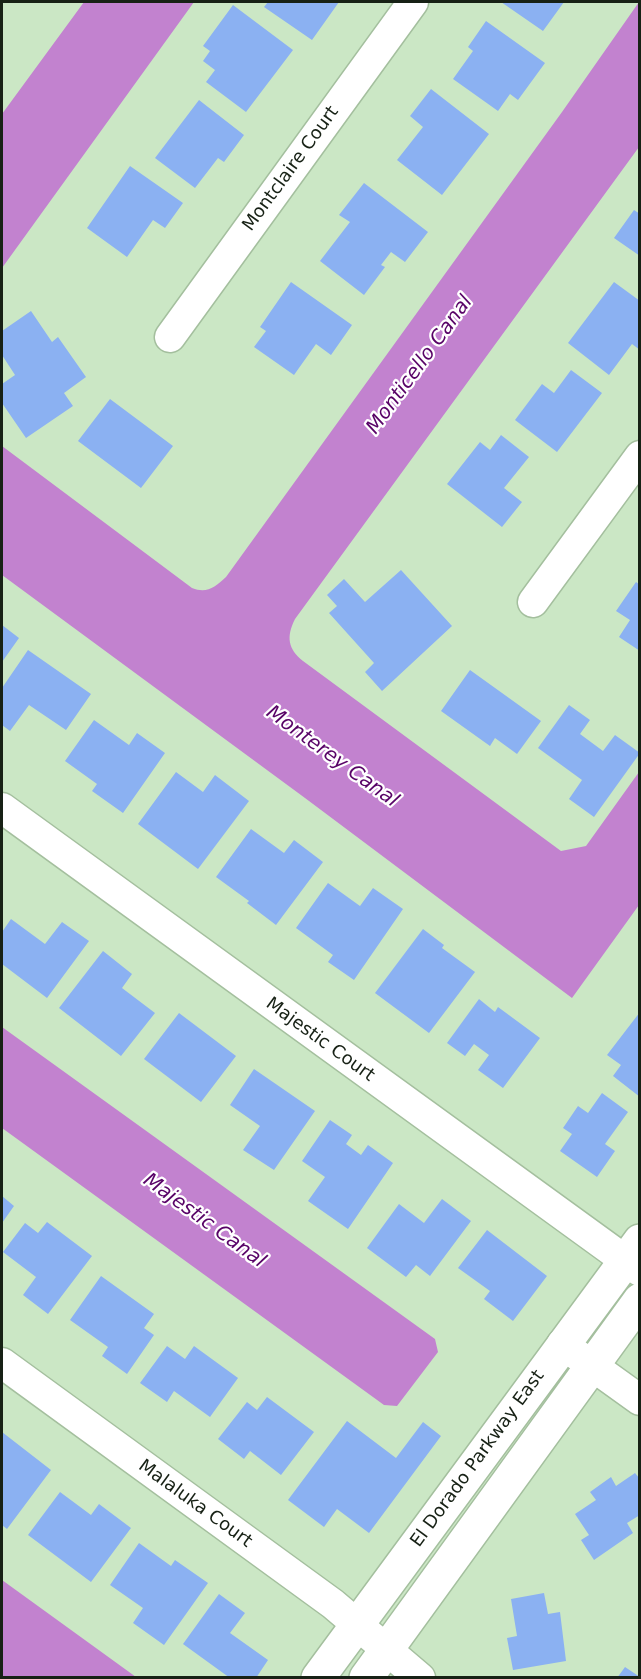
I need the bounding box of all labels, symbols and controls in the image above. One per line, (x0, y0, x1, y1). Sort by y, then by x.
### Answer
street label: Montclaire Court (238, 102, 344, 236)
water label: Monticello Canal (362, 291, 478, 439)
water label: Monterey Canal (261, 701, 403, 813)
street label: Majestic Court (261, 993, 379, 1087)
water label: Majestic Canal (138, 1169, 270, 1273)
street label: El Dorado Parkway East (407, 1366, 549, 1552)
street label: Malaluka Court (134, 1455, 256, 1553)

